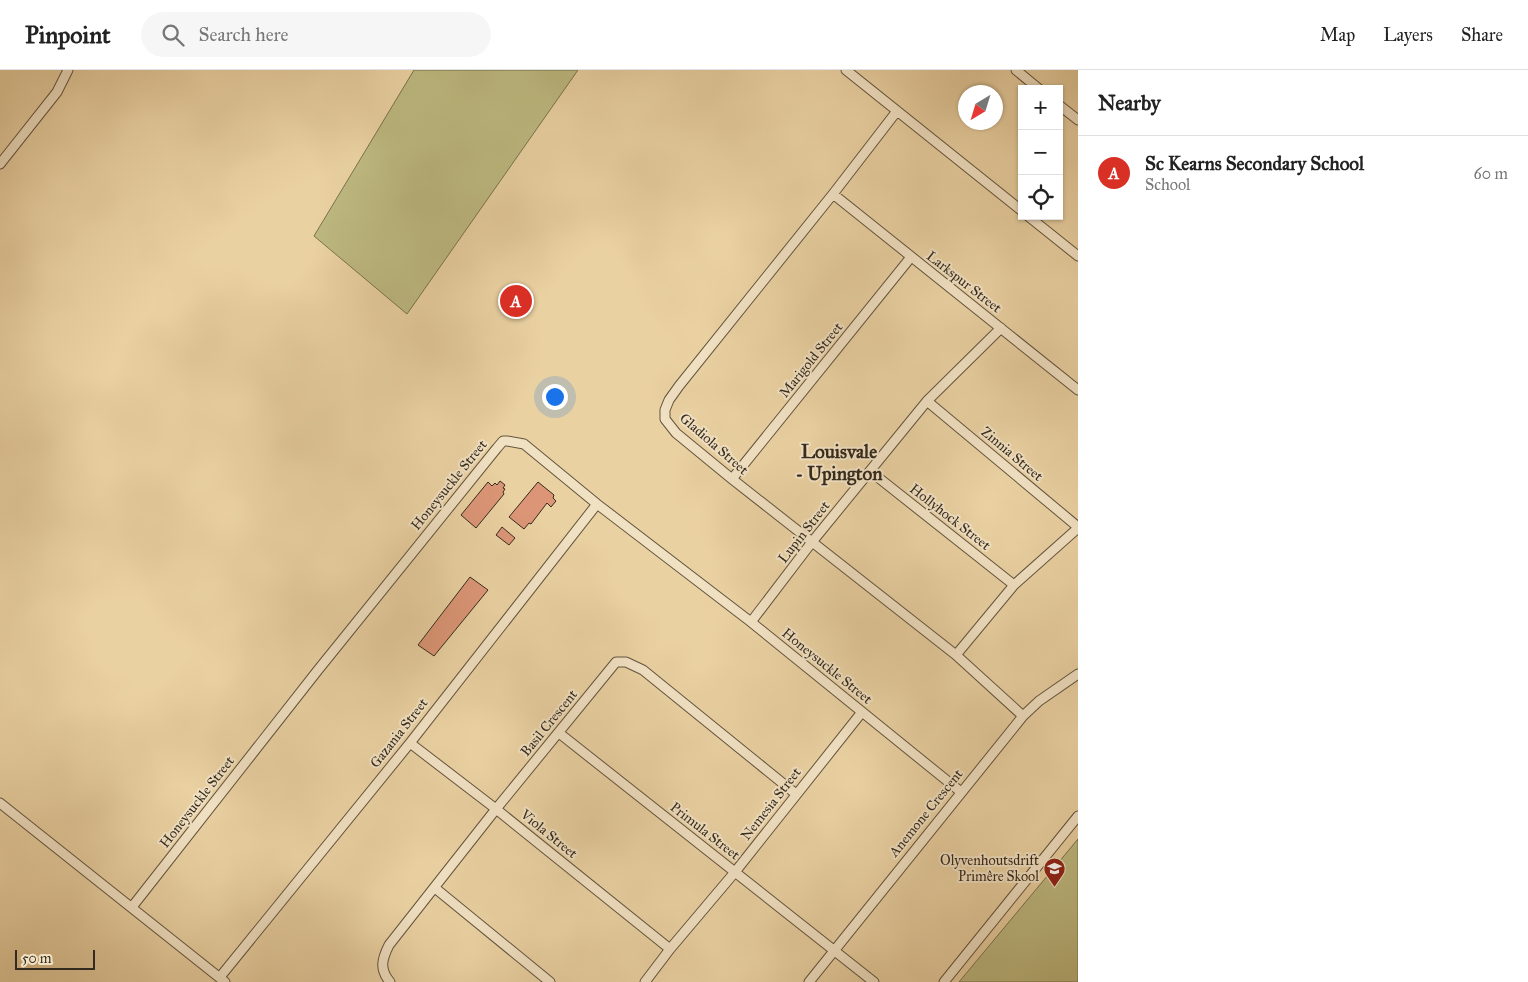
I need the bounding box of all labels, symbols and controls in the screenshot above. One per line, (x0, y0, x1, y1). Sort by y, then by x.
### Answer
search box (141, 12, 491, 57)
text: Pinpoint (25, 20, 111, 50)
icon: search (159, 21, 187, 49)
text: Search here (199, 23, 289, 46)
text: Map (1320, 24, 1355, 46)
text: Layers (1383, 24, 1433, 46)
text: Share (1461, 24, 1503, 46)
north arrow (958, 85, 1003, 130)
map controls (1018, 85, 1063, 220)
button: + (1018, 85, 1063, 130)
text: Nearby (1098, 90, 1161, 116)
button: − (1018, 130, 1063, 175)
text: Sc Kearns Secondary School (1145, 152, 1364, 175)
text: A (1109, 164, 1119, 183)
text: 60 m (1474, 164, 1508, 183)
button: locate (1018, 175, 1063, 220)
text: School (1145, 175, 1190, 194)
street label: Larkspur Street (923, 247, 1005, 317)
pin: A (500, 282, 532, 320)
street label: Marigold Street (776, 319, 846, 401)
your location (542, 384, 568, 410)
street label: Gladiola Street (676, 410, 752, 478)
street label: Zinnia Street (978, 423, 1046, 485)
street label: Honeysuckle Street (407, 436, 491, 534)
district label: Louisvale - Upington (795, 440, 883, 486)
street label: Hollyhock Street (906, 480, 994, 554)
street label: Lupin Street (775, 498, 834, 566)
street label: Honeysuckle Street (778, 624, 876, 708)
street label: Basil Crescent (517, 686, 581, 760)
street label: Gazania Street (367, 695, 431, 771)
street label: Honeysuckle Street (156, 753, 238, 851)
street label: Nemesia Street (737, 764, 805, 844)
street label: Anemone Crescent (885, 766, 967, 861)
street label: Primula Street (667, 799, 743, 863)
street label: Viola Street (516, 805, 581, 862)
place label: Olyvenhoutsdrift Primêre Skool (940, 852, 1039, 885)
school or university icon: Olyvenhoutsdrift Primêre Skool (1043, 856, 1067, 887)
scale bar (15, 947, 95, 970)
text: 50 m (22, 950, 51, 967)

